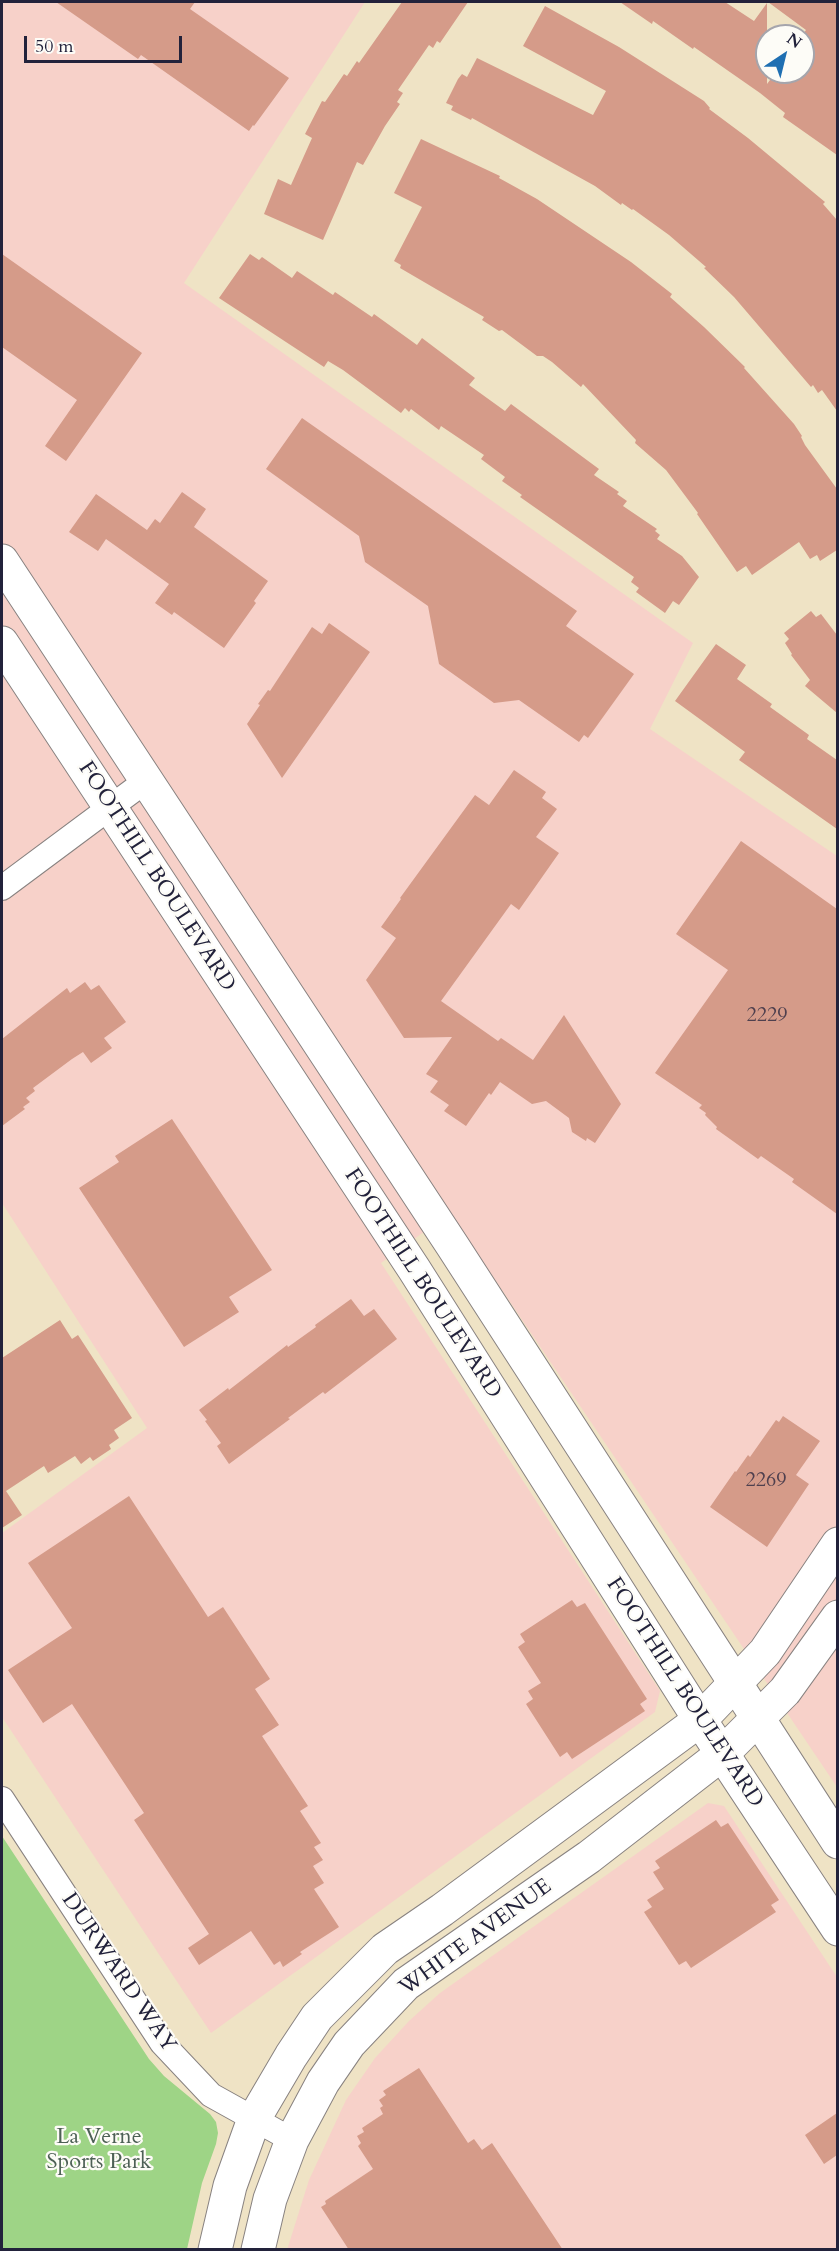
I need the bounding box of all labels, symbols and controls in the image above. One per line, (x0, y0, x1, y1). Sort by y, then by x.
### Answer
scale bar (27, 24, 184, 62)
north arrow (755, 24, 815, 84)
text: N (782, 28, 806, 54)
text: 50 m (35, 34, 74, 59)
street label: FOOTHILL BOULEVARD (72, 757, 240, 997)
house number: 2229 (747, 1004, 787, 1028)
street label: FOOTHILL BOULEVARD (338, 1164, 506, 1404)
house number: 2269 (746, 1469, 786, 1493)
street label: FOOTHILL BOULEVARD (600, 1573, 768, 1813)
street label: WHITE AVENUE (395, 1874, 557, 2002)
street label: DURWARD WAY (55, 1888, 181, 2058)
park label: La Verne Sports Park (46, 2125, 152, 2176)

